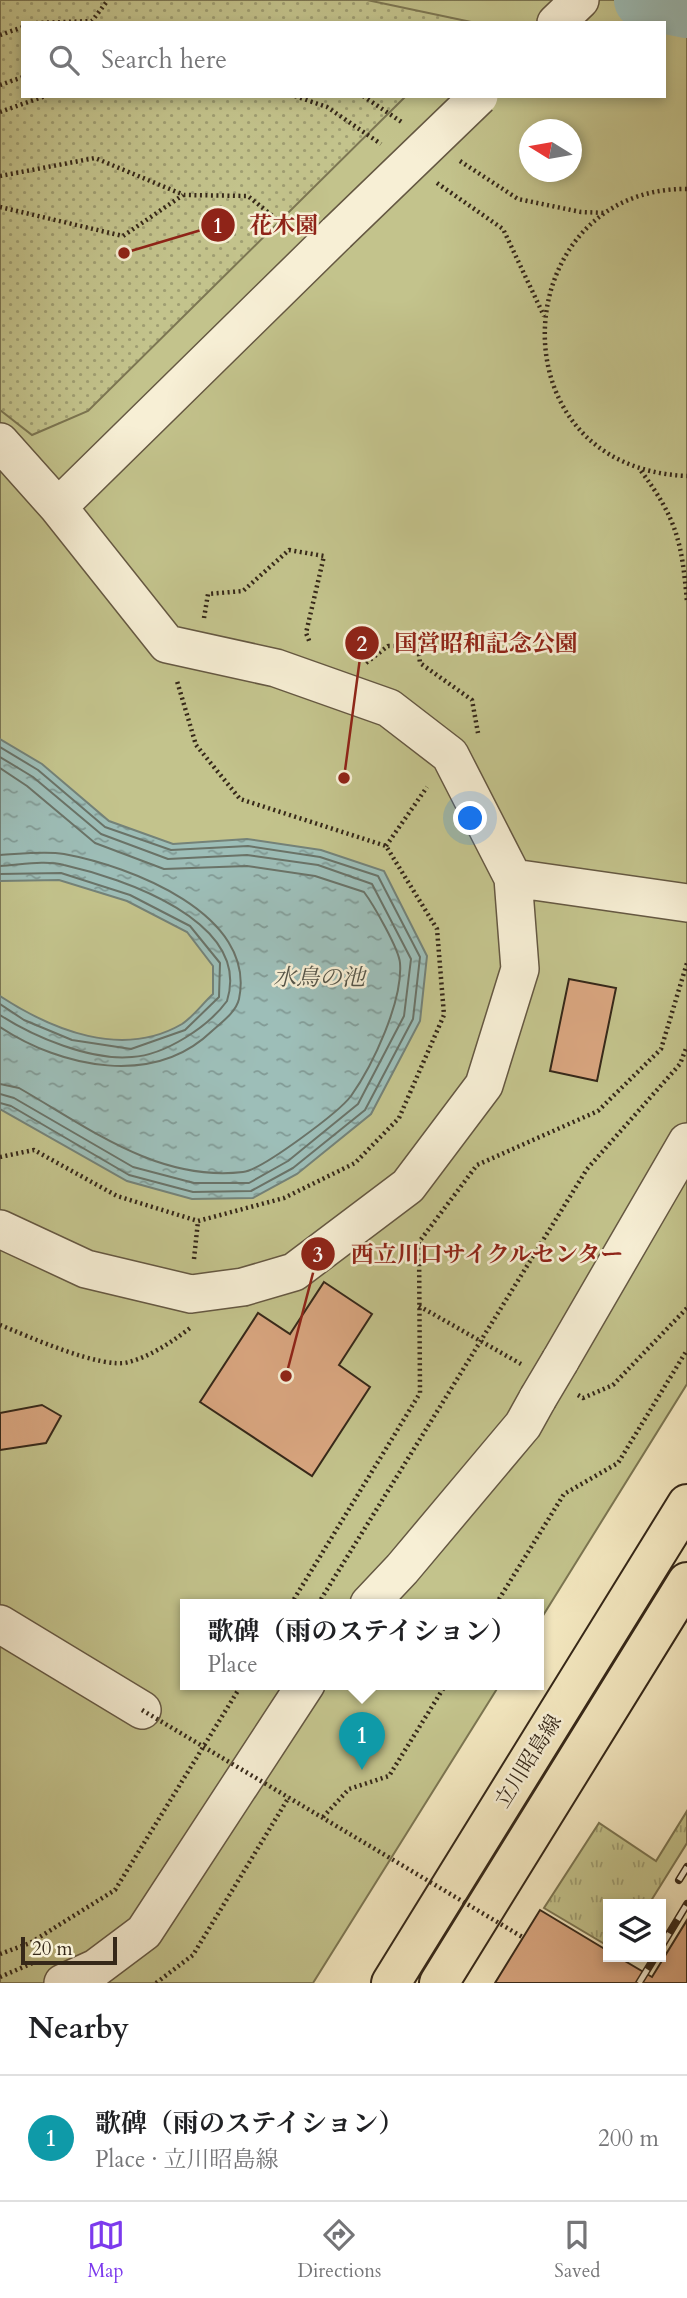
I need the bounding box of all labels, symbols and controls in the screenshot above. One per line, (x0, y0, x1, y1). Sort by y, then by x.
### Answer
search box (21, 21, 666, 98)
icon: search (45, 41, 83, 79)
text: Search here (101, 42, 227, 77)
north arrow (519, 119, 582, 182)
callout: 花木園 (200, 203, 332, 247)
text: 花木園 (250, 210, 319, 241)
text: 1 (213, 212, 223, 241)
callout: 国営昭和記念公園 (345, 621, 592, 665)
text: 国営昭和記念公園 (394, 628, 578, 659)
text: 2 (357, 630, 368, 659)
your location (453, 801, 487, 835)
water label: 水鳥の池 (273, 962, 368, 993)
callout: 西立川口サイクルセンター (300, 1232, 639, 1276)
text: 西立川口サイクルセンター (351, 1239, 623, 1270)
text: 3 (313, 1241, 323, 1270)
popup (180, 1599, 544, 1690)
text: 歌碑（雨のステイション） (207, 1614, 517, 1649)
text: Place (207, 1649, 258, 1680)
street label: 立川昭島線 (488, 1709, 569, 1813)
pin: 1 (339, 1712, 385, 1770)
map controls (603, 1899, 666, 1962)
button: layers (603, 1899, 666, 1962)
scale bar (21, 1934, 117, 1966)
text: 20 m (32, 1936, 73, 1962)
text: Nearby (28, 2008, 129, 2049)
text: 歌碑（雨のステイション） (95, 2106, 404, 2141)
text: 1 (45, 2123, 57, 2154)
text: 200 m (598, 2123, 659, 2154)
text: Place · 立川昭島線 (95, 2144, 279, 2175)
tab: Map (87, 2216, 125, 2284)
tab: Directions (298, 2216, 381, 2284)
tab: Saved (554, 2216, 600, 2284)

